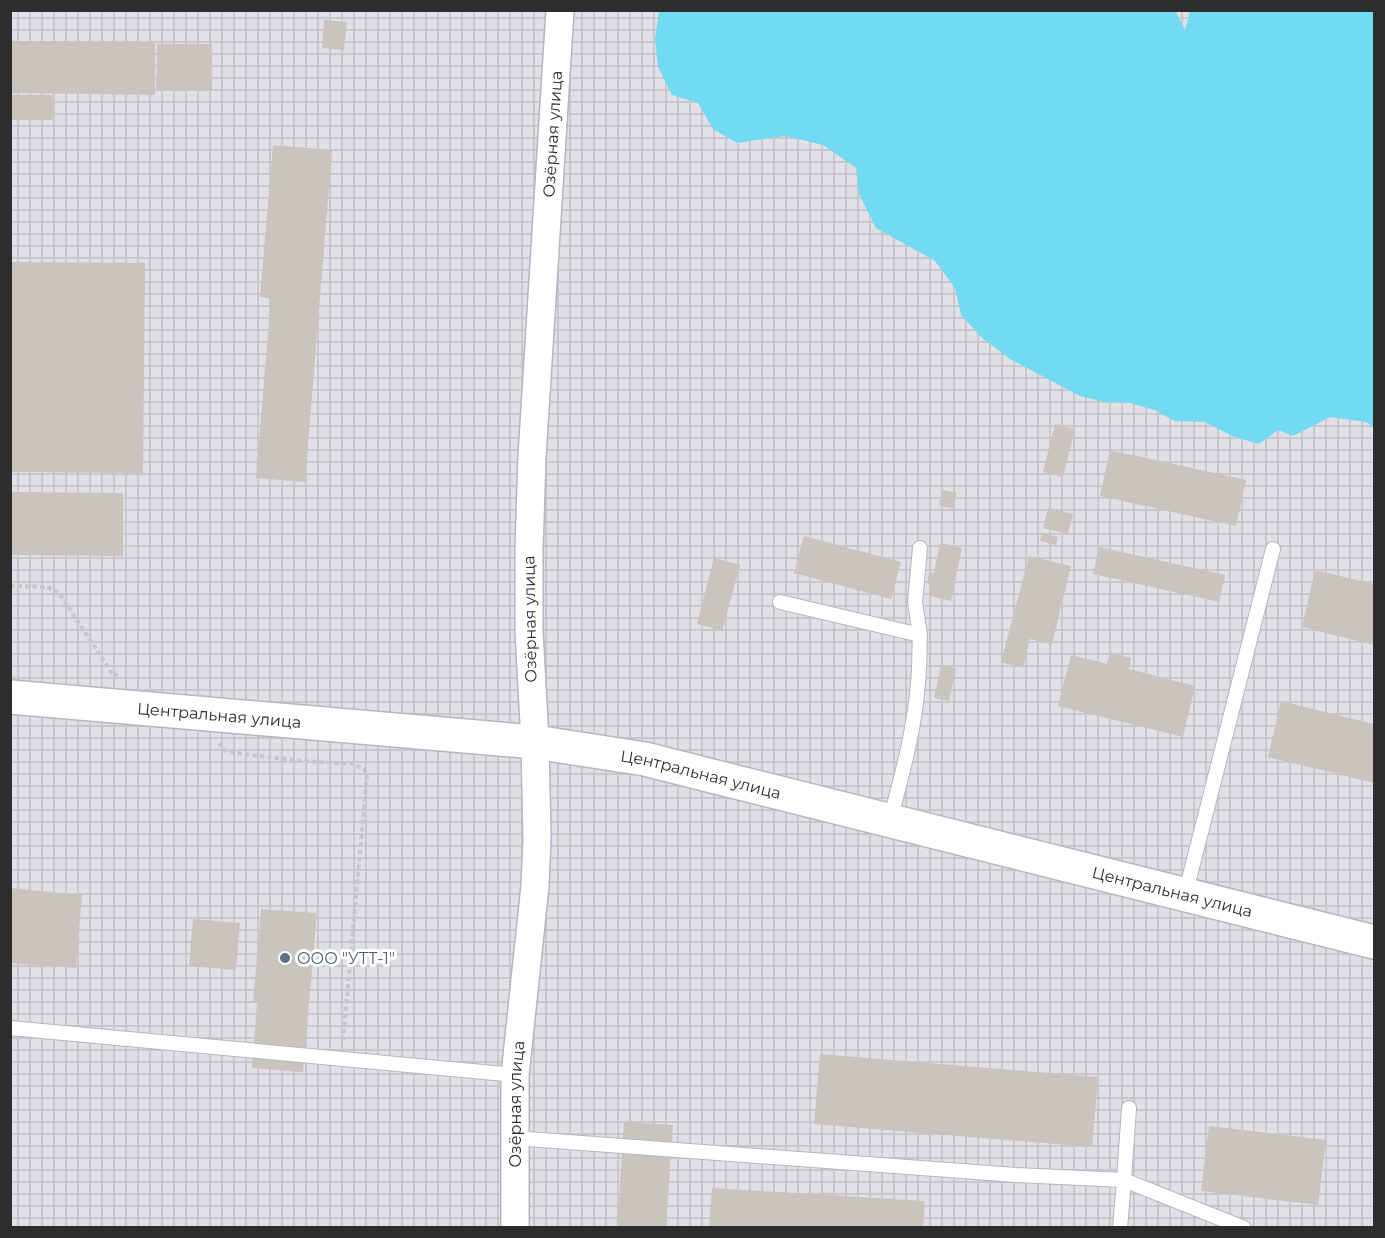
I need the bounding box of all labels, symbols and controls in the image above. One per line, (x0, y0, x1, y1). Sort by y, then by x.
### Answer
street label: Озёрная улица (539, 70, 566, 198)
street label: Озёрная улица (519, 555, 541, 683)
street label: Центральная улица (136, 698, 302, 731)
street label: Центральная улица (619, 746, 783, 802)
street label: Центральная улица (1090, 862, 1255, 921)
place label: ООО "УТТ-1" (297, 949, 395, 968)
marker: ООО "УТТ-1" (278, 951, 292, 965)
street label: Озёрная улица (506, 1040, 528, 1168)

